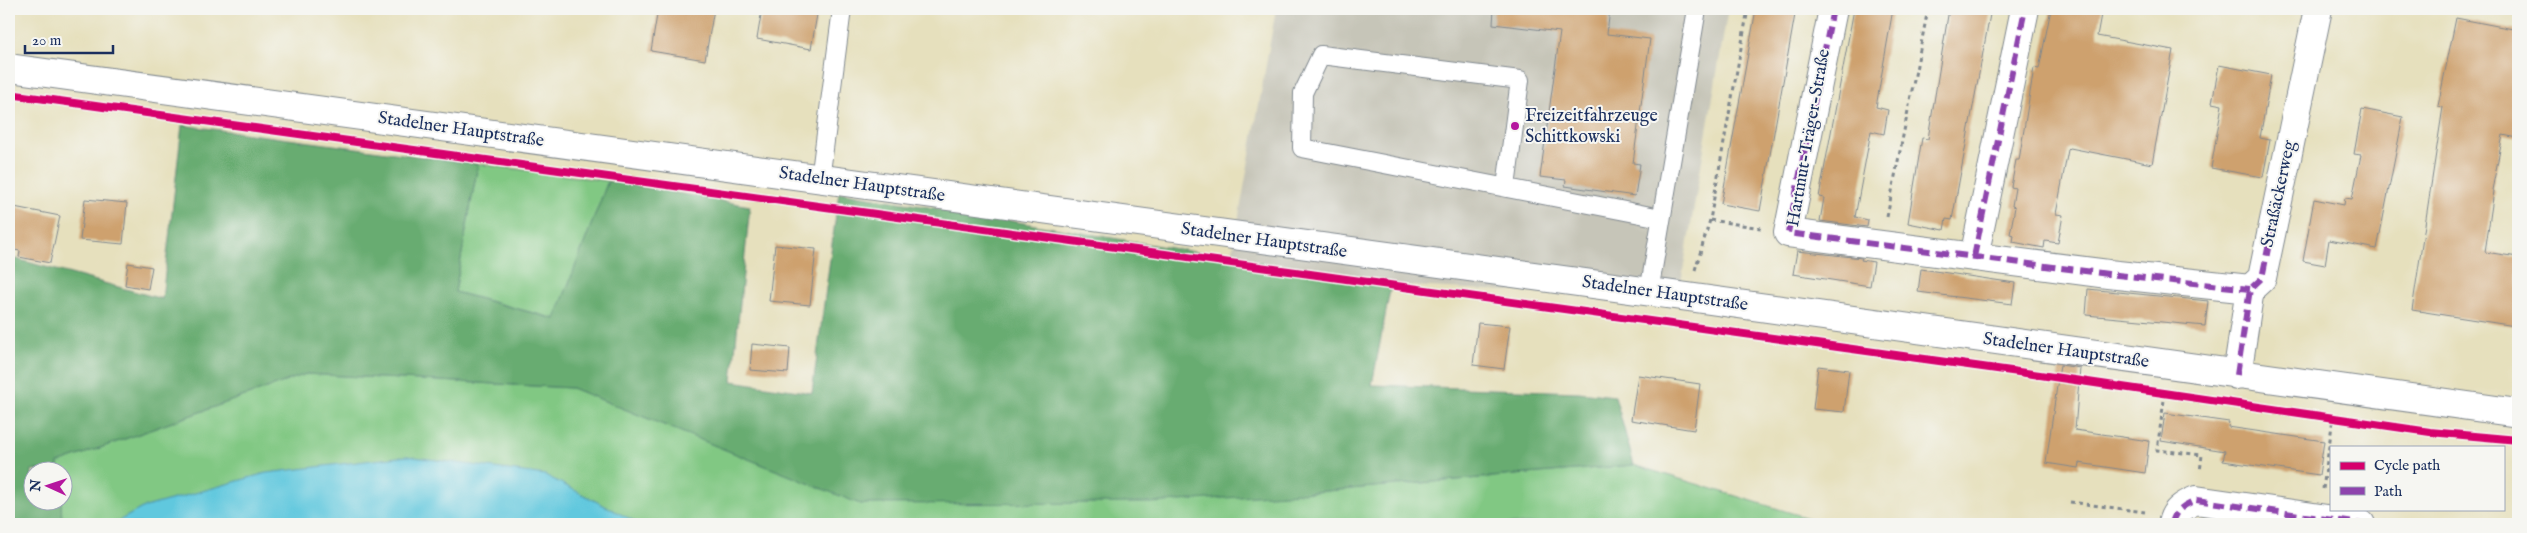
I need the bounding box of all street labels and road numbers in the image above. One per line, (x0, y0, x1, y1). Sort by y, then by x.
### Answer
street label: Hartmut-Träger-Straße (1782, 47, 1836, 229)
street label: Stadelner Hauptstraße (377, 107, 545, 153)
street label: Straßäckerweg (2256, 138, 2302, 250)
street label: Stadelner Hauptstraße (778, 162, 946, 208)
street label: Stadelner Hauptstraße (1180, 218, 1348, 264)
street label: Stadelner Hauptstraße (1581, 271, 1749, 317)
street label: Stadelner Hauptstraße (1982, 328, 2150, 374)

